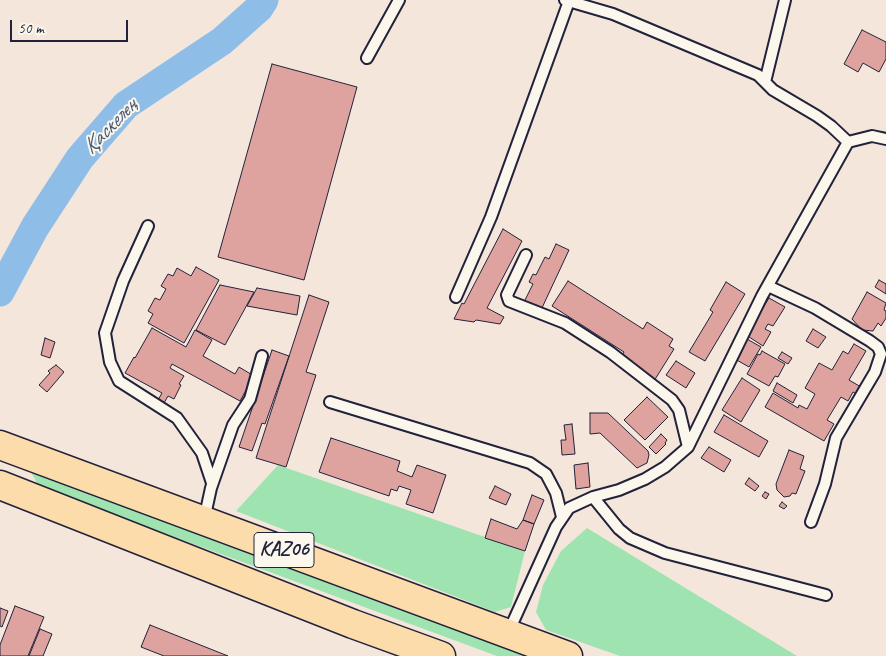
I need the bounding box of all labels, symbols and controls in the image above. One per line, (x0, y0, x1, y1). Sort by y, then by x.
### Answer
scale bar (12, 10, 130, 42)
text: 50 m (18, 19, 44, 38)
water label: Қаскелең (77, 94, 143, 160)
road number: KАZ06 (254, 532, 314, 568)

